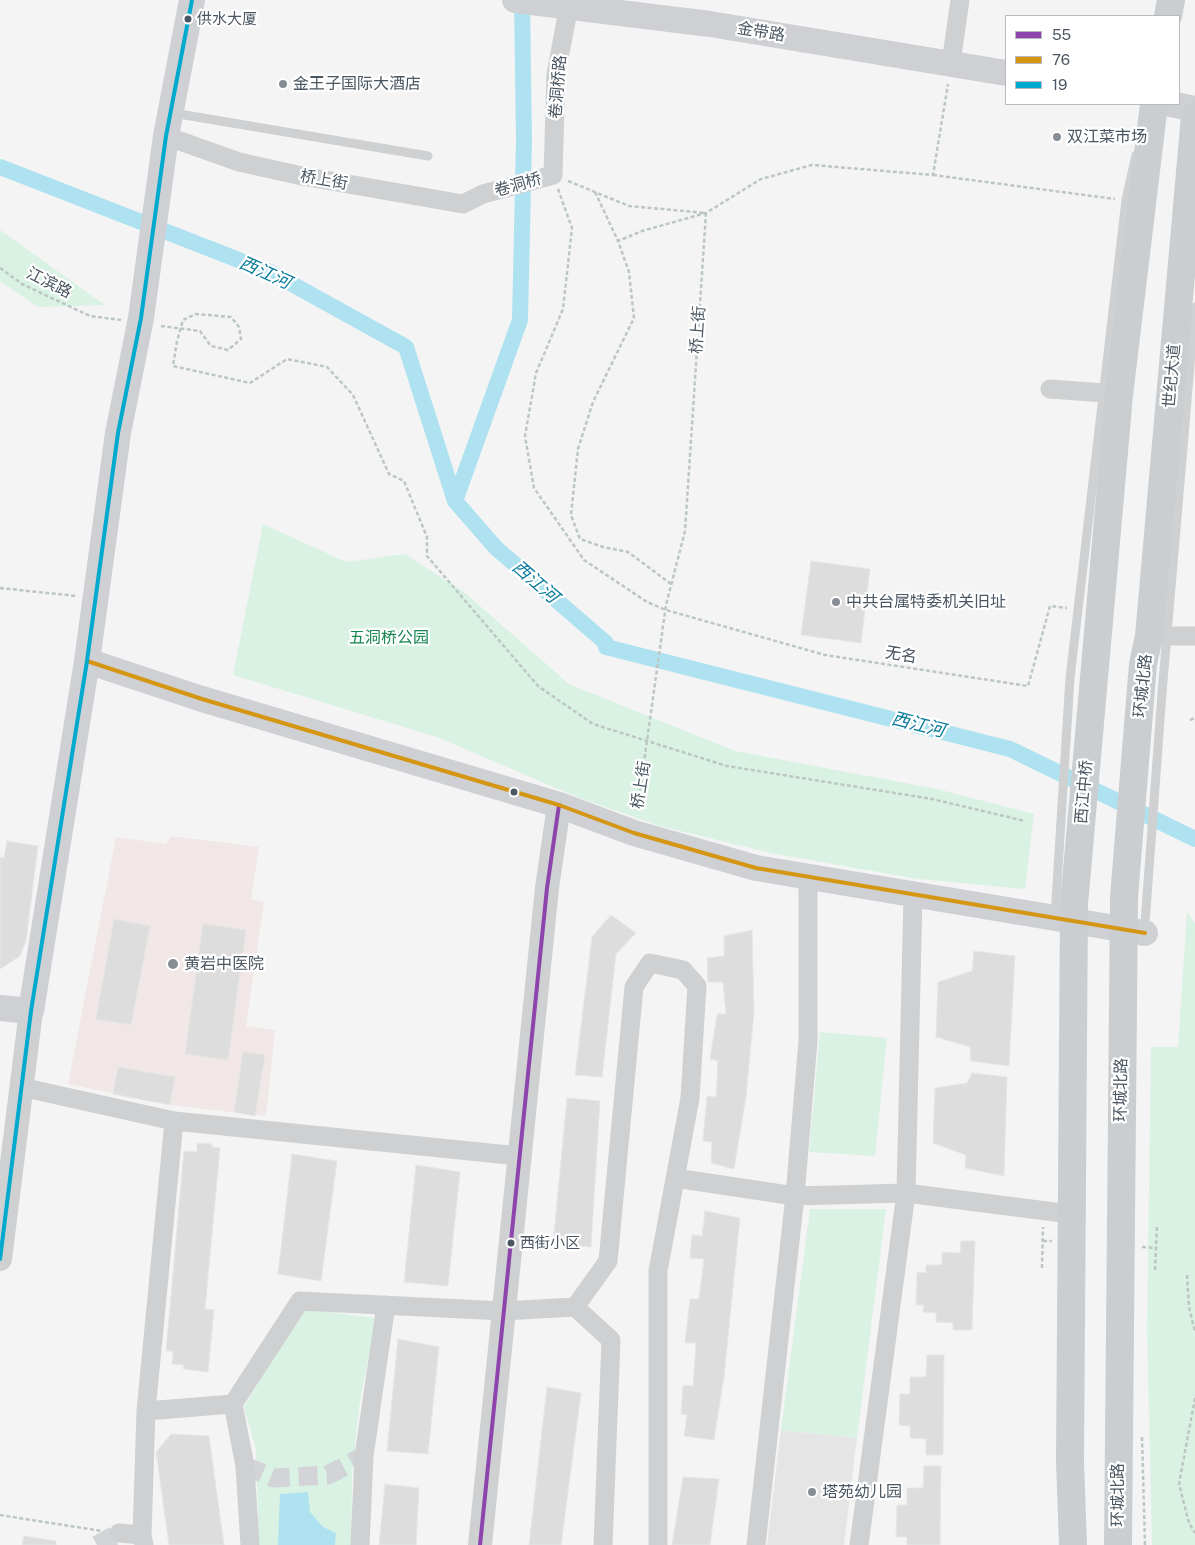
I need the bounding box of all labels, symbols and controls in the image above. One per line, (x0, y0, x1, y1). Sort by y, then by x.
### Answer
place label: 供水大厦 (197, 10, 257, 28)
marker: 供水大厦 (183, 14, 193, 24)
legend (1005, 15, 1180, 105)
street label: 金带路 (736, 19, 786, 45)
text: 55 (1052, 26, 1071, 43)
text: 76 (1052, 51, 1070, 68)
street label: 卷洞桥路 (546, 54, 570, 120)
place label: 金王子国际大酒店 (293, 74, 421, 94)
text: 19 (1052, 76, 1067, 93)
marker: 金王子国际大酒店 (277, 78, 289, 90)
place label: 双江菜市场 (1067, 127, 1147, 147)
marker: 双江菜市场 (1051, 131, 1063, 143)
street label: 桥上街 (299, 166, 349, 194)
street label: 卷洞桥 (492, 169, 544, 201)
water label: 西江河 (236, 252, 294, 294)
street label: 江滨路 (23, 264, 75, 302)
street label: 桥上街 (687, 305, 709, 355)
street label: 世纪大道 (1160, 343, 1184, 409)
water label: 西江河 (508, 556, 562, 608)
place label: 中共台属特委机关旧址 (846, 592, 1006, 612)
marker: 中共台属特委机关旧址 (830, 596, 842, 608)
park label: 五洞桥公园 (349, 628, 429, 648)
street label: 无名 (884, 643, 918, 667)
street label: 环城北路 (1130, 653, 1156, 719)
water label: 西江河 (889, 708, 947, 742)
street label: 西江中桥 (1072, 759, 1096, 825)
street label: 桥上街 (628, 760, 654, 810)
unlabelled marker (509, 787, 519, 797)
place label: 黄岩中医院 (184, 954, 264, 974)
marker: 黄岩中医院 (166, 957, 180, 971)
street label: 环城北路 (1111, 1058, 1131, 1122)
place label: 西街小区 (520, 1234, 580, 1252)
marker: 西街小区 (506, 1238, 516, 1248)
street label: 环城北路 (1108, 1463, 1128, 1527)
place label: 塔苑幼儿园 (822, 1482, 902, 1502)
marker: 塔苑幼儿园 (806, 1486, 818, 1498)

